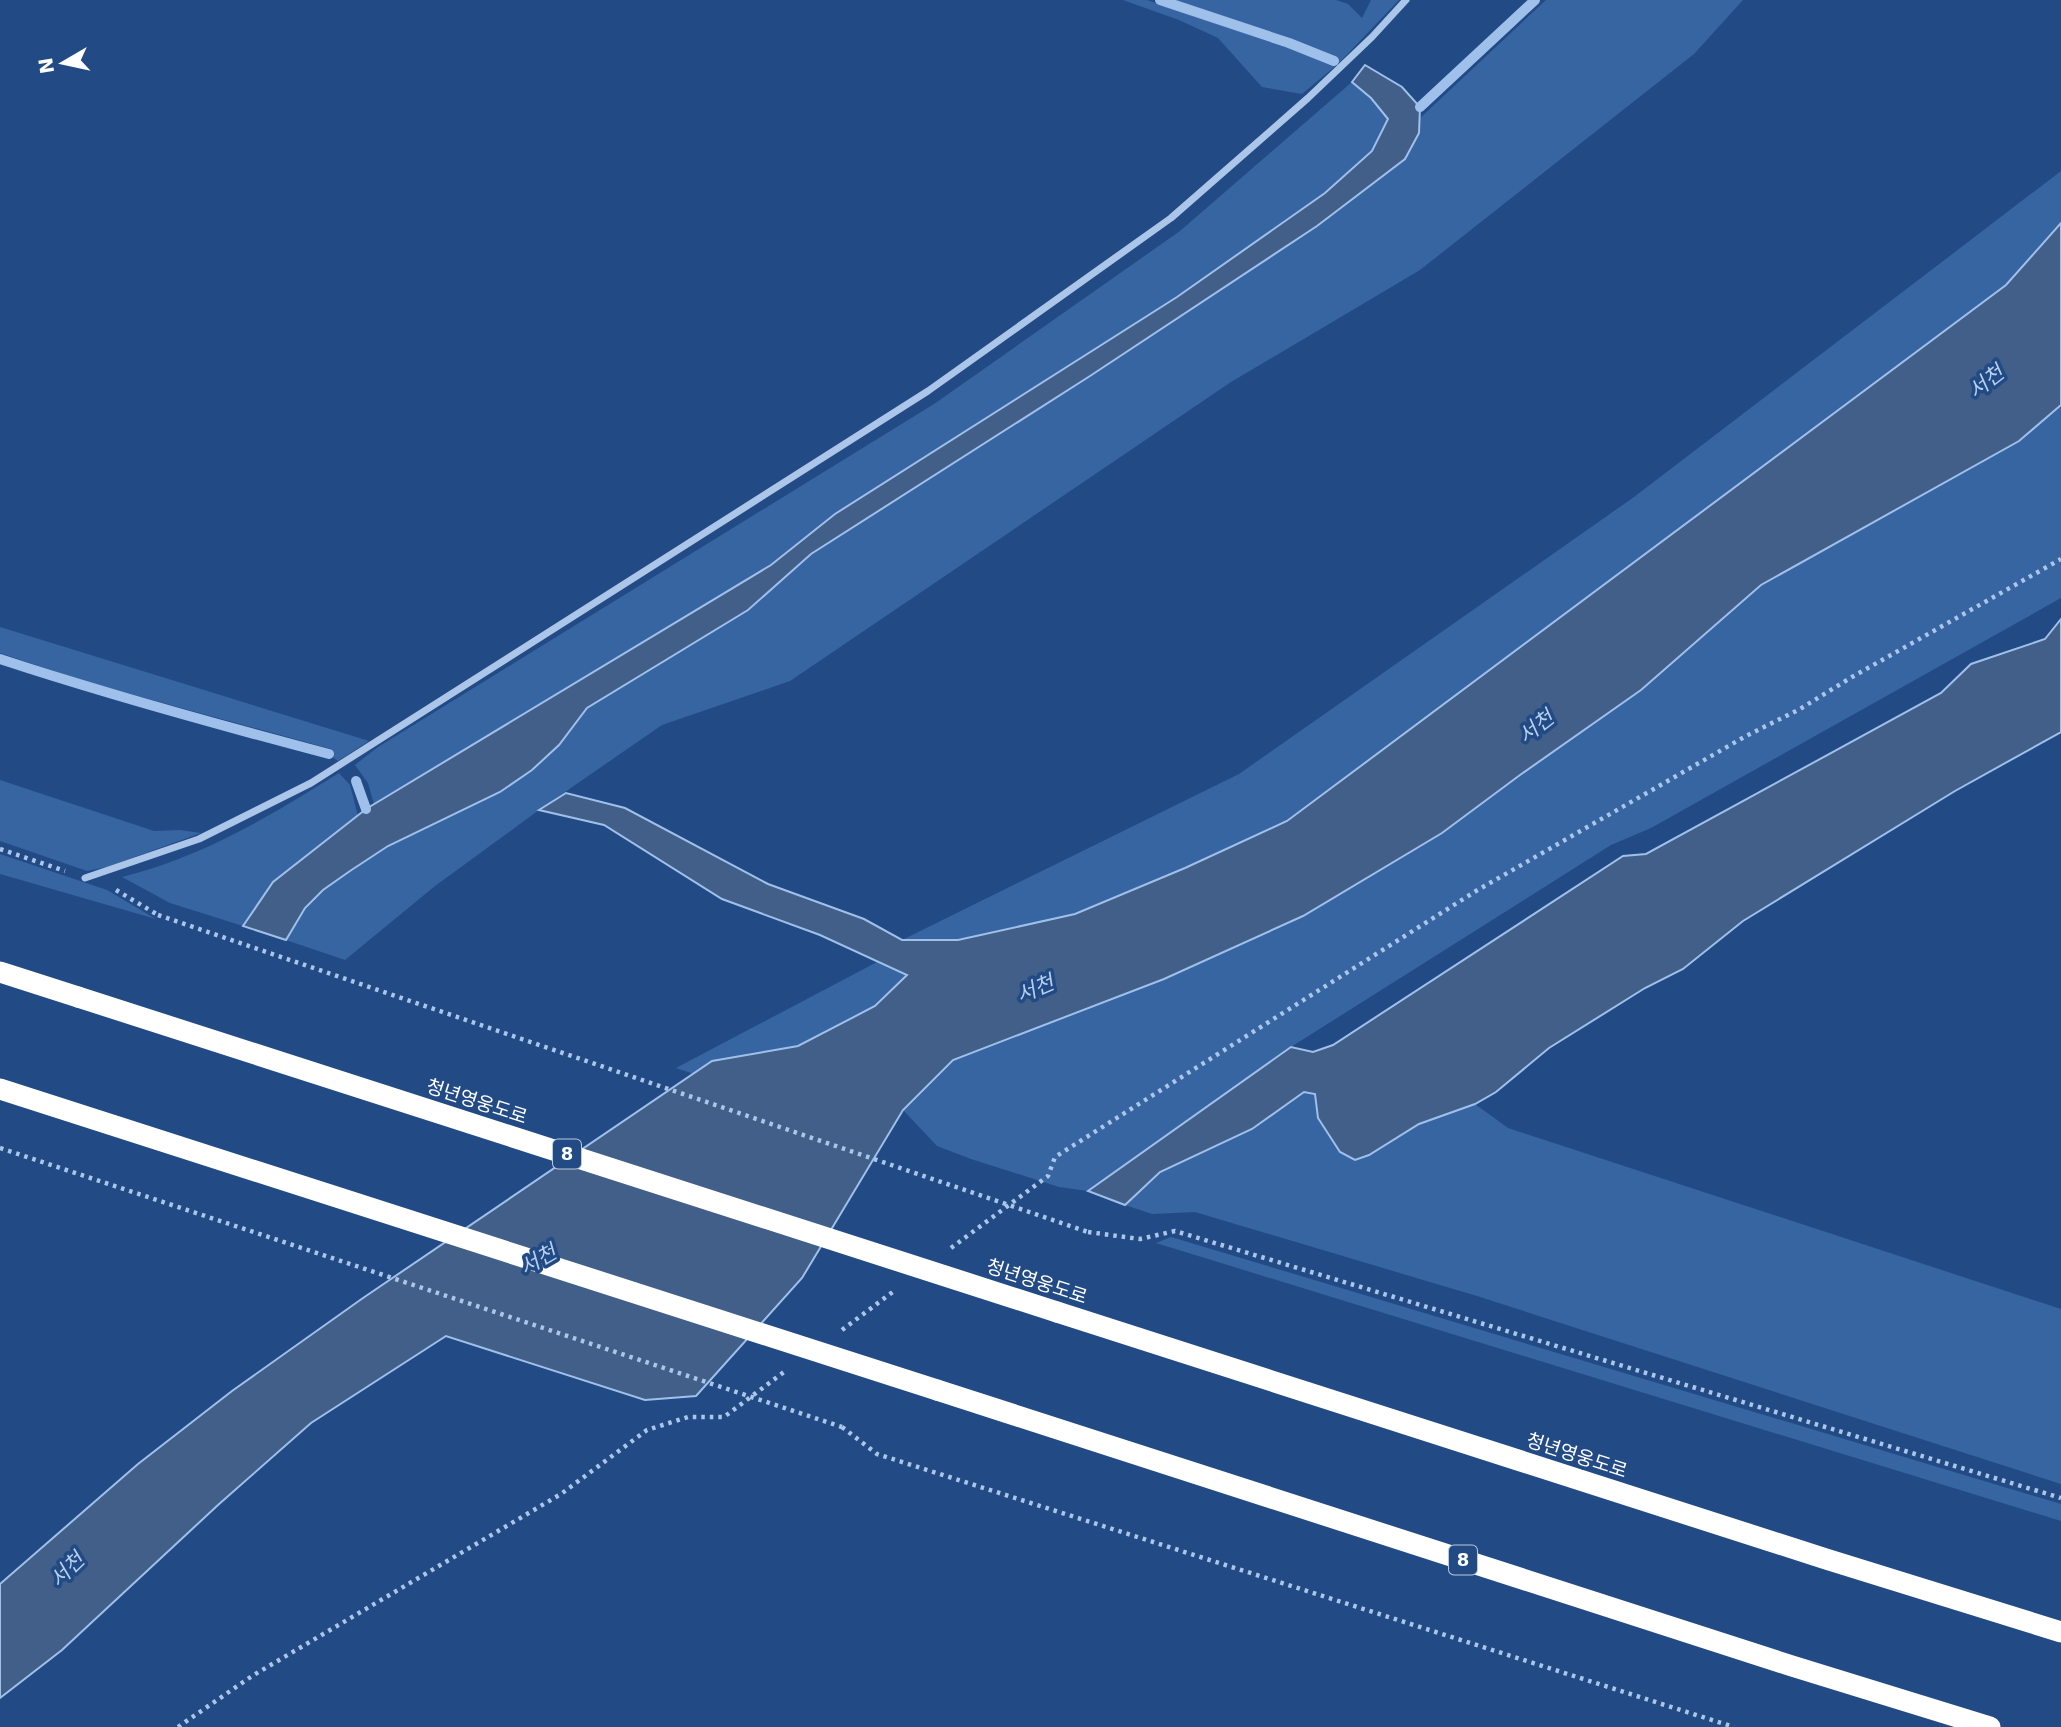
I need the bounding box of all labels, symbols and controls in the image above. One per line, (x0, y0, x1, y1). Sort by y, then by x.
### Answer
north arrow (28, 28, 98, 98)
text: N (34, 56, 58, 75)
water label: 서천 (1963, 359, 2011, 403)
water label: 서천 (1513, 704, 1561, 748)
water label: 서천 (1013, 969, 1060, 1008)
street label: 청년영웅도로 (424, 1074, 530, 1128)
road number: 8 (553, 1140, 581, 1168)
water label: 서천 (515, 1239, 563, 1280)
street label: 청년영웅도로 (984, 1254, 1090, 1308)
street label: 청년영웅도로 (1524, 1428, 1630, 1482)
water label: 서천 (45, 1546, 91, 1592)
road number: 8 (1449, 1546, 1477, 1574)

